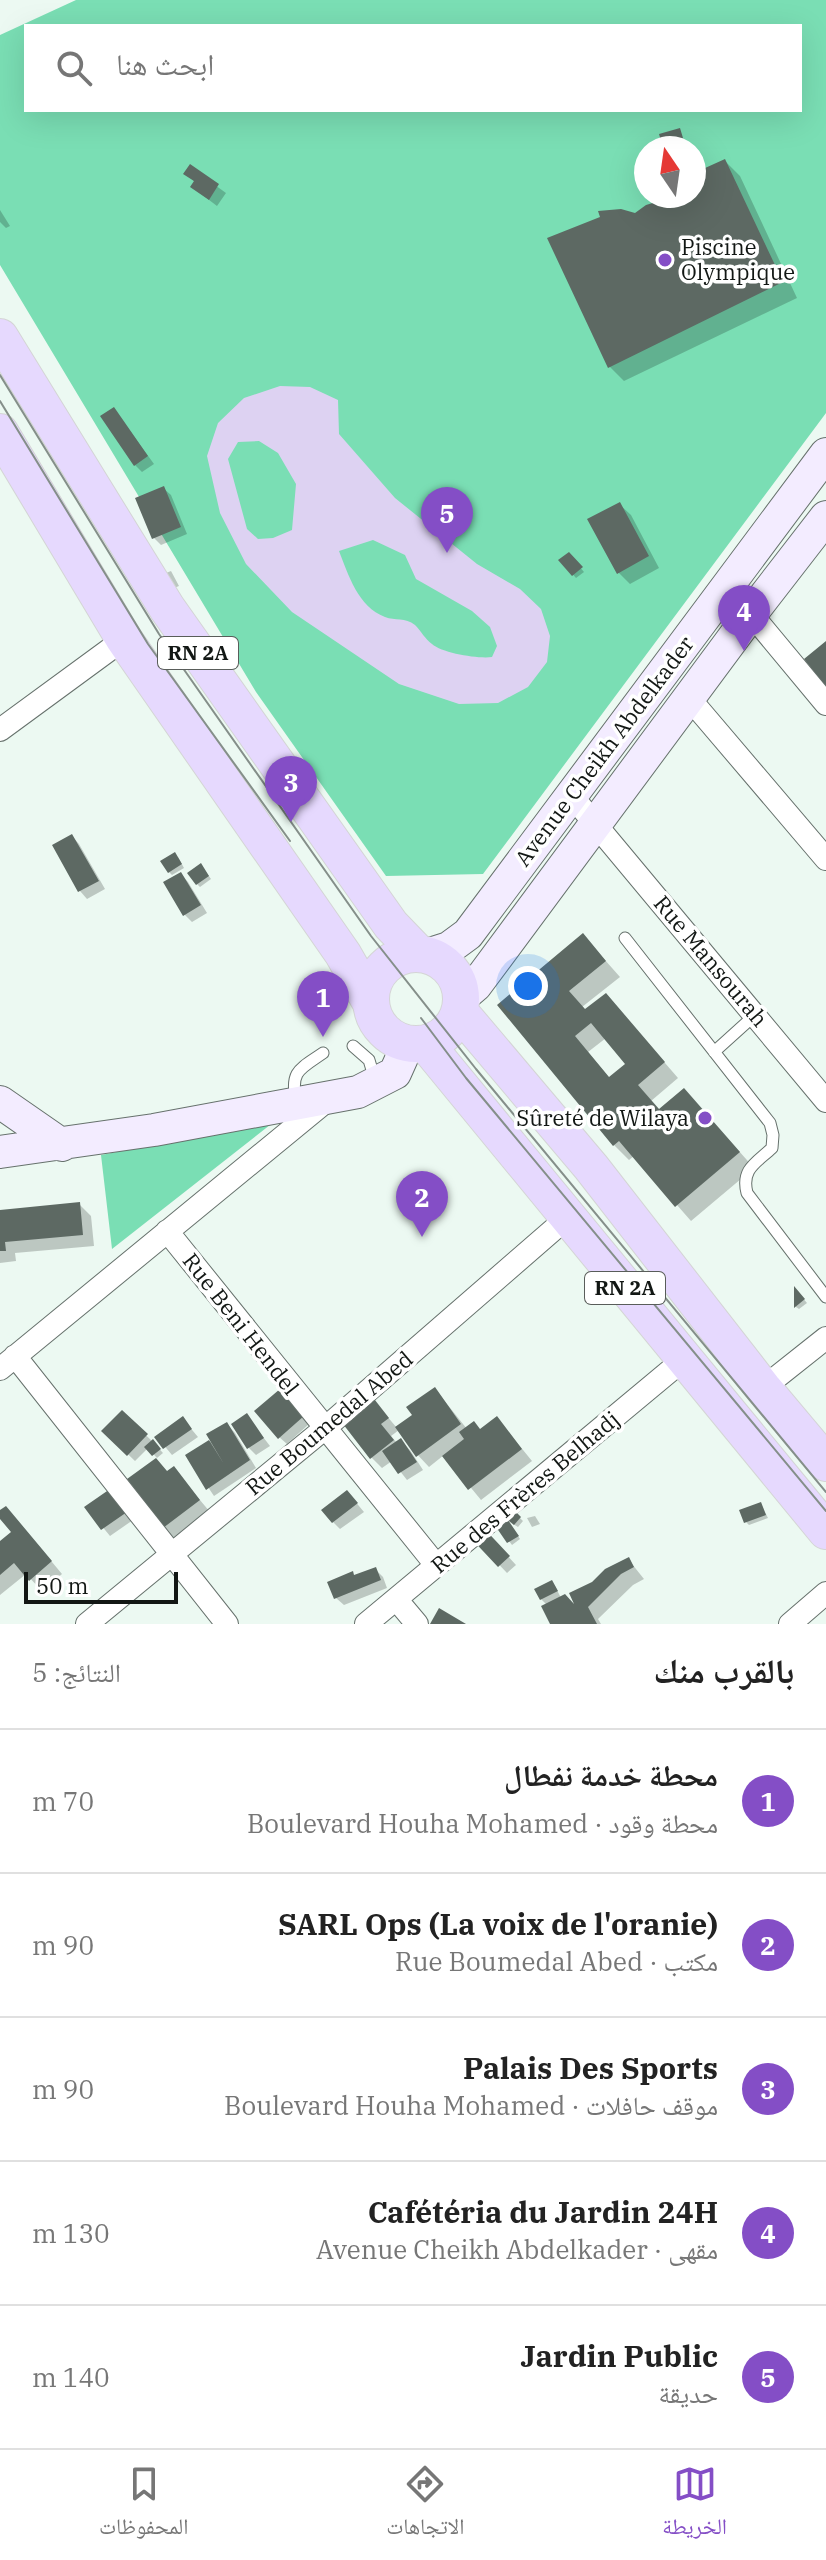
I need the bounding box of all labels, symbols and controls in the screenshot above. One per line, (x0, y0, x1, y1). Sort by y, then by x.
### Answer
search box (24, 24, 802, 112)
text: ابحث هنا (116, 44, 214, 83)
icon: search (52, 46, 96, 90)
north arrow (634, 136, 706, 208)
place label: Piscine Olympique (681, 232, 795, 286)
marker: Piscine Olympique (656, 251, 674, 269)
pin: 5 (421, 487, 473, 553)
pin: 4 (718, 585, 770, 651)
street label: Avenue Cheikh Abdelkader (508, 630, 700, 872)
road number: RN 2A (158, 637, 238, 669)
pin: 3 (265, 756, 317, 822)
street label: Rue Mansourah (648, 889, 775, 1032)
your location (508, 966, 548, 1006)
pin: 1 (297, 971, 349, 1037)
place label: Sûreté de Wilaya (516, 1103, 689, 1132)
marker: Sûreté de Wilaya (696, 1109, 714, 1127)
pin: 2 (396, 1171, 448, 1237)
street label: Rue Beni Hendel (177, 1247, 306, 1401)
road number: RN 2A (585, 1272, 665, 1304)
street label: Rue Boumedal Abed (239, 1344, 418, 1501)
street label: Rue des Frères Belhadj (424, 1404, 625, 1579)
scale bar (24, 1568, 178, 1604)
text: 50 m (36, 1571, 88, 1600)
text: بالقرب منك (653, 1648, 794, 1692)
text: النتائج: 5 (32, 1655, 121, 1689)
text: محطة خدمة نفطال (504, 1755, 718, 1794)
text: 70 m (32, 1784, 94, 1818)
text: 1 (760, 1784, 776, 1818)
text: محطة وقود · Boulevard Houha Mohamed (247, 1806, 718, 1840)
text: SARL Ops (La voix de l'oranie) (278, 1904, 718, 1943)
text: 90 m (32, 1928, 94, 1962)
text: 2 (760, 1928, 776, 1962)
text: مكتب · Rue Boumedal Abed (395, 1944, 718, 1978)
text: Palais Des Sports (463, 2048, 718, 2087)
text: 90 m (32, 2072, 94, 2106)
text: 3 (760, 2072, 776, 2106)
text: موقف حافلات · Boulevard Houha Mohamed (224, 2088, 718, 2122)
text: Cafétéria du Jardin 24H (368, 2192, 718, 2231)
text: 130 m (32, 2216, 110, 2250)
text: 4 (760, 2216, 776, 2250)
text: مقهى · Avenue Cheikh Abdelkader (316, 2232, 718, 2266)
text: Jardin Public (520, 2336, 718, 2375)
text: 140 m (32, 2360, 110, 2394)
text: 5 (760, 2360, 776, 2394)
text: حديقة (658, 2376, 718, 2410)
tab: المحفوظات (99, 2462, 188, 2548)
tab: الاتجاهات (386, 2462, 464, 2548)
tab: الخريطة (662, 2462, 727, 2548)

